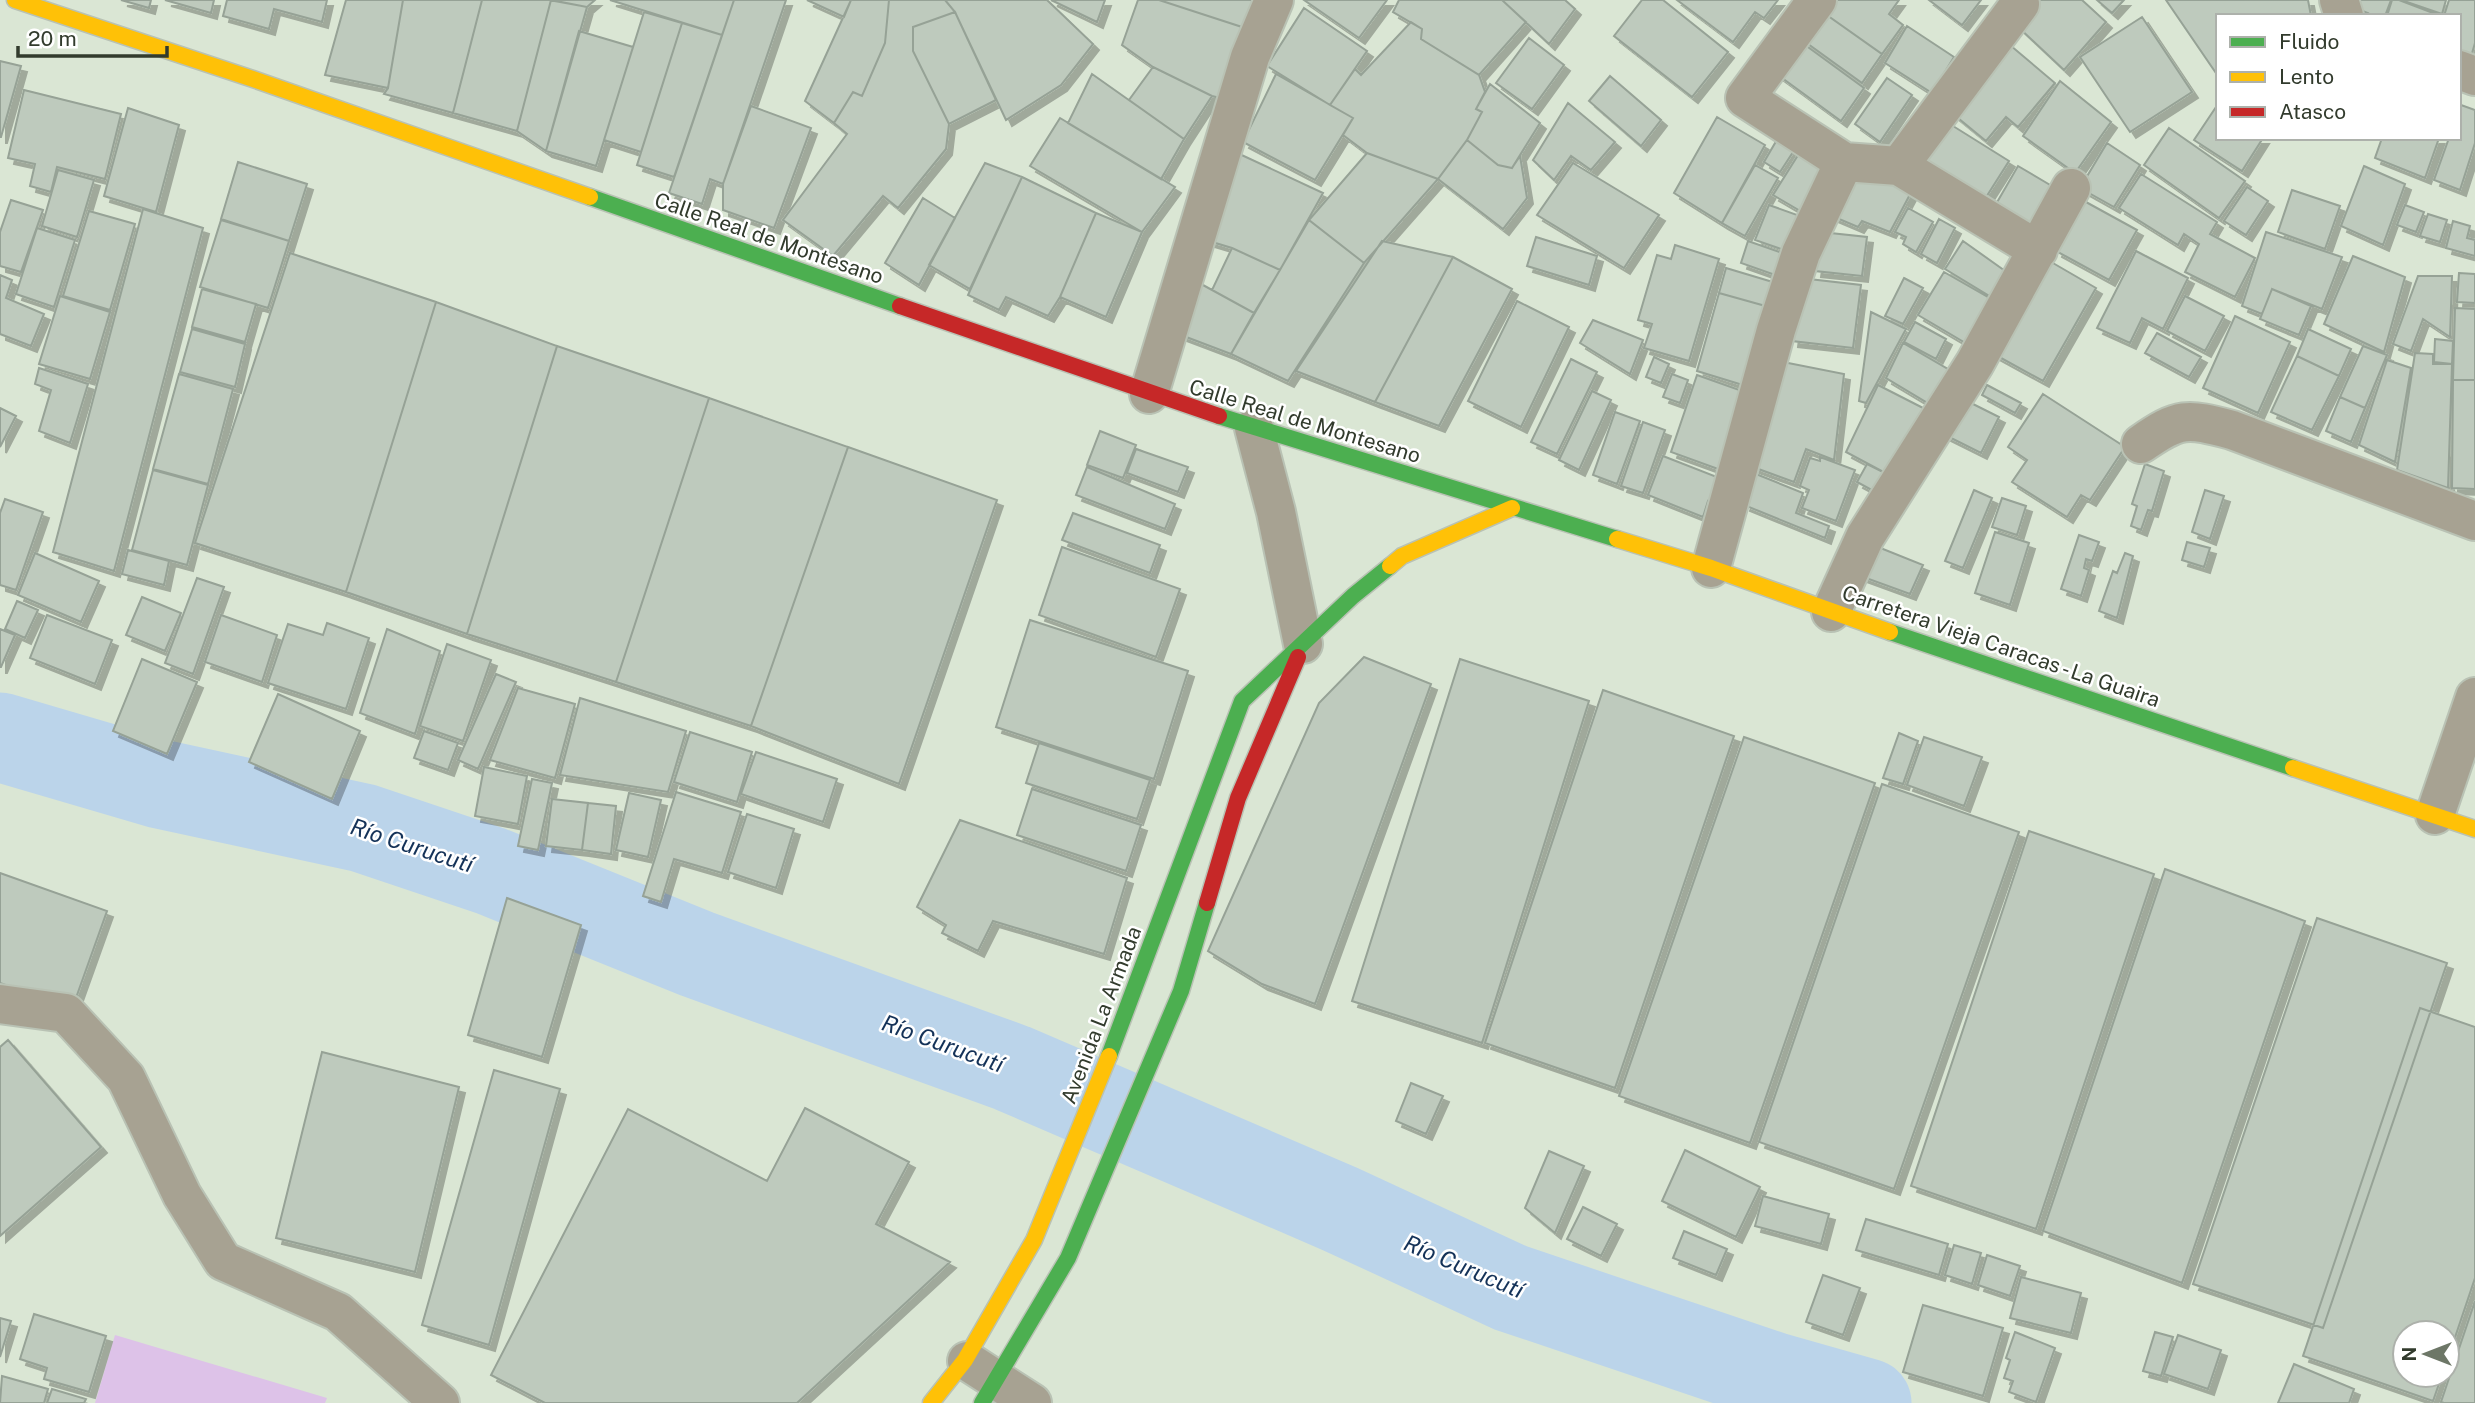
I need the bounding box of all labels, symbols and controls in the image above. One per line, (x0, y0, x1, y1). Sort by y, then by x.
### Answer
scale bar (18, 14, 166, 58)
legend (2216, 14, 2461, 140)
text: 20 m (28, 26, 77, 51)
text: Fluido (2279, 29, 2339, 54)
text: Lento (2279, 64, 2334, 89)
text: Atasco (2279, 99, 2346, 124)
street label: Calle Real de Montesano (651, 187, 887, 289)
street label: Calle Real de Montesano (1186, 374, 1424, 468)
street label: Carretera Vieja Caracas - La Guaira (1839, 580, 2163, 712)
water label: Río Curucutí (347, 812, 479, 878)
street label: Avenida La Armada (1056, 923, 1146, 1107)
water label: Río Curucutí (878, 1008, 1010, 1078)
water label: Río Curucutí (1400, 1229, 1530, 1304)
north arrow (2391, 1319, 2461, 1389)
text: N (2398, 1347, 2420, 1361)

